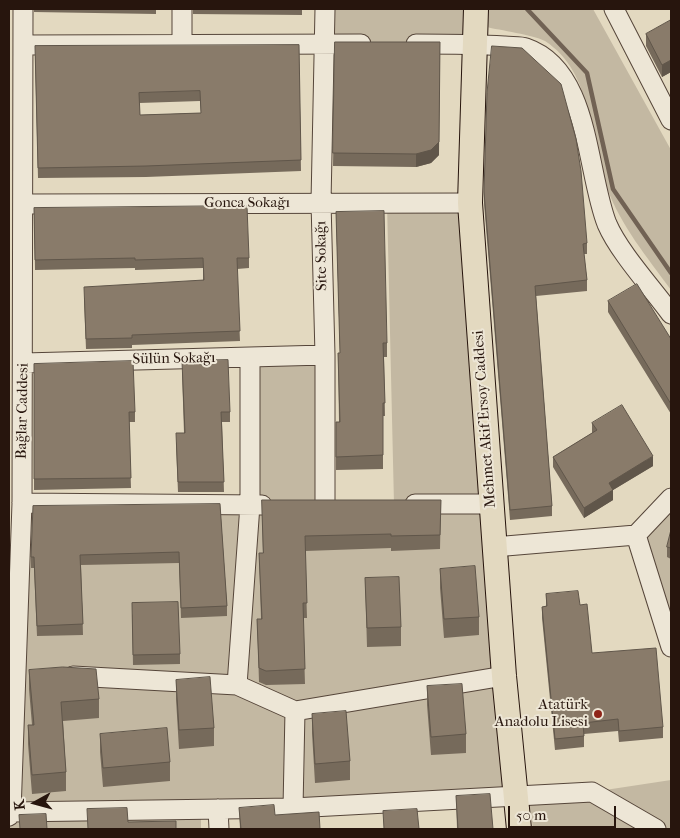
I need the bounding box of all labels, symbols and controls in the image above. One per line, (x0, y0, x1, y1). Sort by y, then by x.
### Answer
street label: Gonca Sokağı (204, 194, 290, 212)
street label: Site Sokağı (312, 221, 332, 291)
street label: Mehmet Akif Ersoy Caddesi (470, 330, 500, 508)
street label: Sülün Sokağı (132, 349, 216, 369)
street label: Bağlar Caddesi (13, 363, 33, 459)
place label: Atatürk Anadolu Lisesi (495, 696, 588, 731)
marker: Atatürk Anadolu Lisesi (592, 708, 604, 720)
north arrow (10, 778, 60, 828)
scale bar (510, 796, 618, 828)
text: K (11, 799, 29, 811)
text: 50 m (516, 806, 546, 824)

